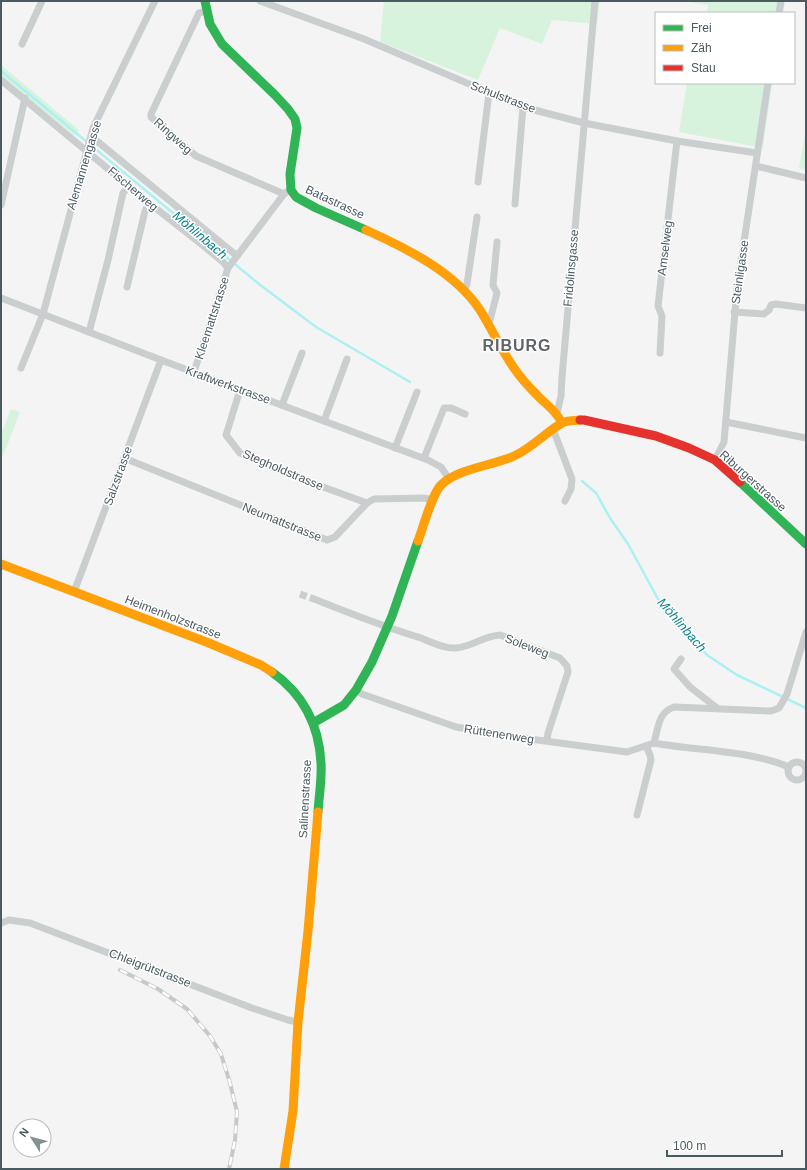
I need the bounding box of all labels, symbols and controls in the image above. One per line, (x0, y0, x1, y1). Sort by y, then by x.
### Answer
legend (655, 12, 795, 84)
text: Frei (691, 21, 712, 35)
text: Zäh (691, 41, 712, 55)
text: Stau (691, 61, 716, 75)
street label: Schulstrasse (468, 78, 538, 116)
street label: Ringweg (151, 115, 195, 157)
street label: Alemannengasse (64, 118, 104, 211)
street label: Fischerweg (105, 164, 161, 214)
street label: Batastrasse (303, 182, 367, 222)
water label: Möhlinbach (170, 208, 230, 262)
street label: Amselweg (655, 220, 675, 276)
street label: Fridolinsgasse (561, 229, 581, 307)
street label: Steinligasse (729, 239, 751, 305)
street label: Kleemattstrasse (192, 275, 232, 361)
district label: RIBURG (482, 337, 552, 354)
street label: Kraftwerkstrasse (184, 363, 273, 407)
street label: Salzstrasse (101, 444, 135, 508)
street label: Stegholdstrasse (241, 447, 326, 493)
street label: Riburgerstrasse (717, 447, 789, 515)
street label: Neumattstrasse (240, 500, 324, 544)
street label: Heimenholzstrasse (123, 592, 223, 642)
water label: Möhlinbach (655, 595, 709, 655)
street label: Soleweg (503, 631, 551, 661)
street label: Rüttenenweg (463, 722, 535, 746)
street label: Salinenstrasse (296, 759, 314, 839)
street label: Chleigrütstrasse (107, 946, 193, 990)
north arrow (12, 1118, 52, 1158)
text: N (17, 1125, 31, 1139)
scale bar (667, 1132, 782, 1158)
text: 100 m (673, 1139, 706, 1153)

